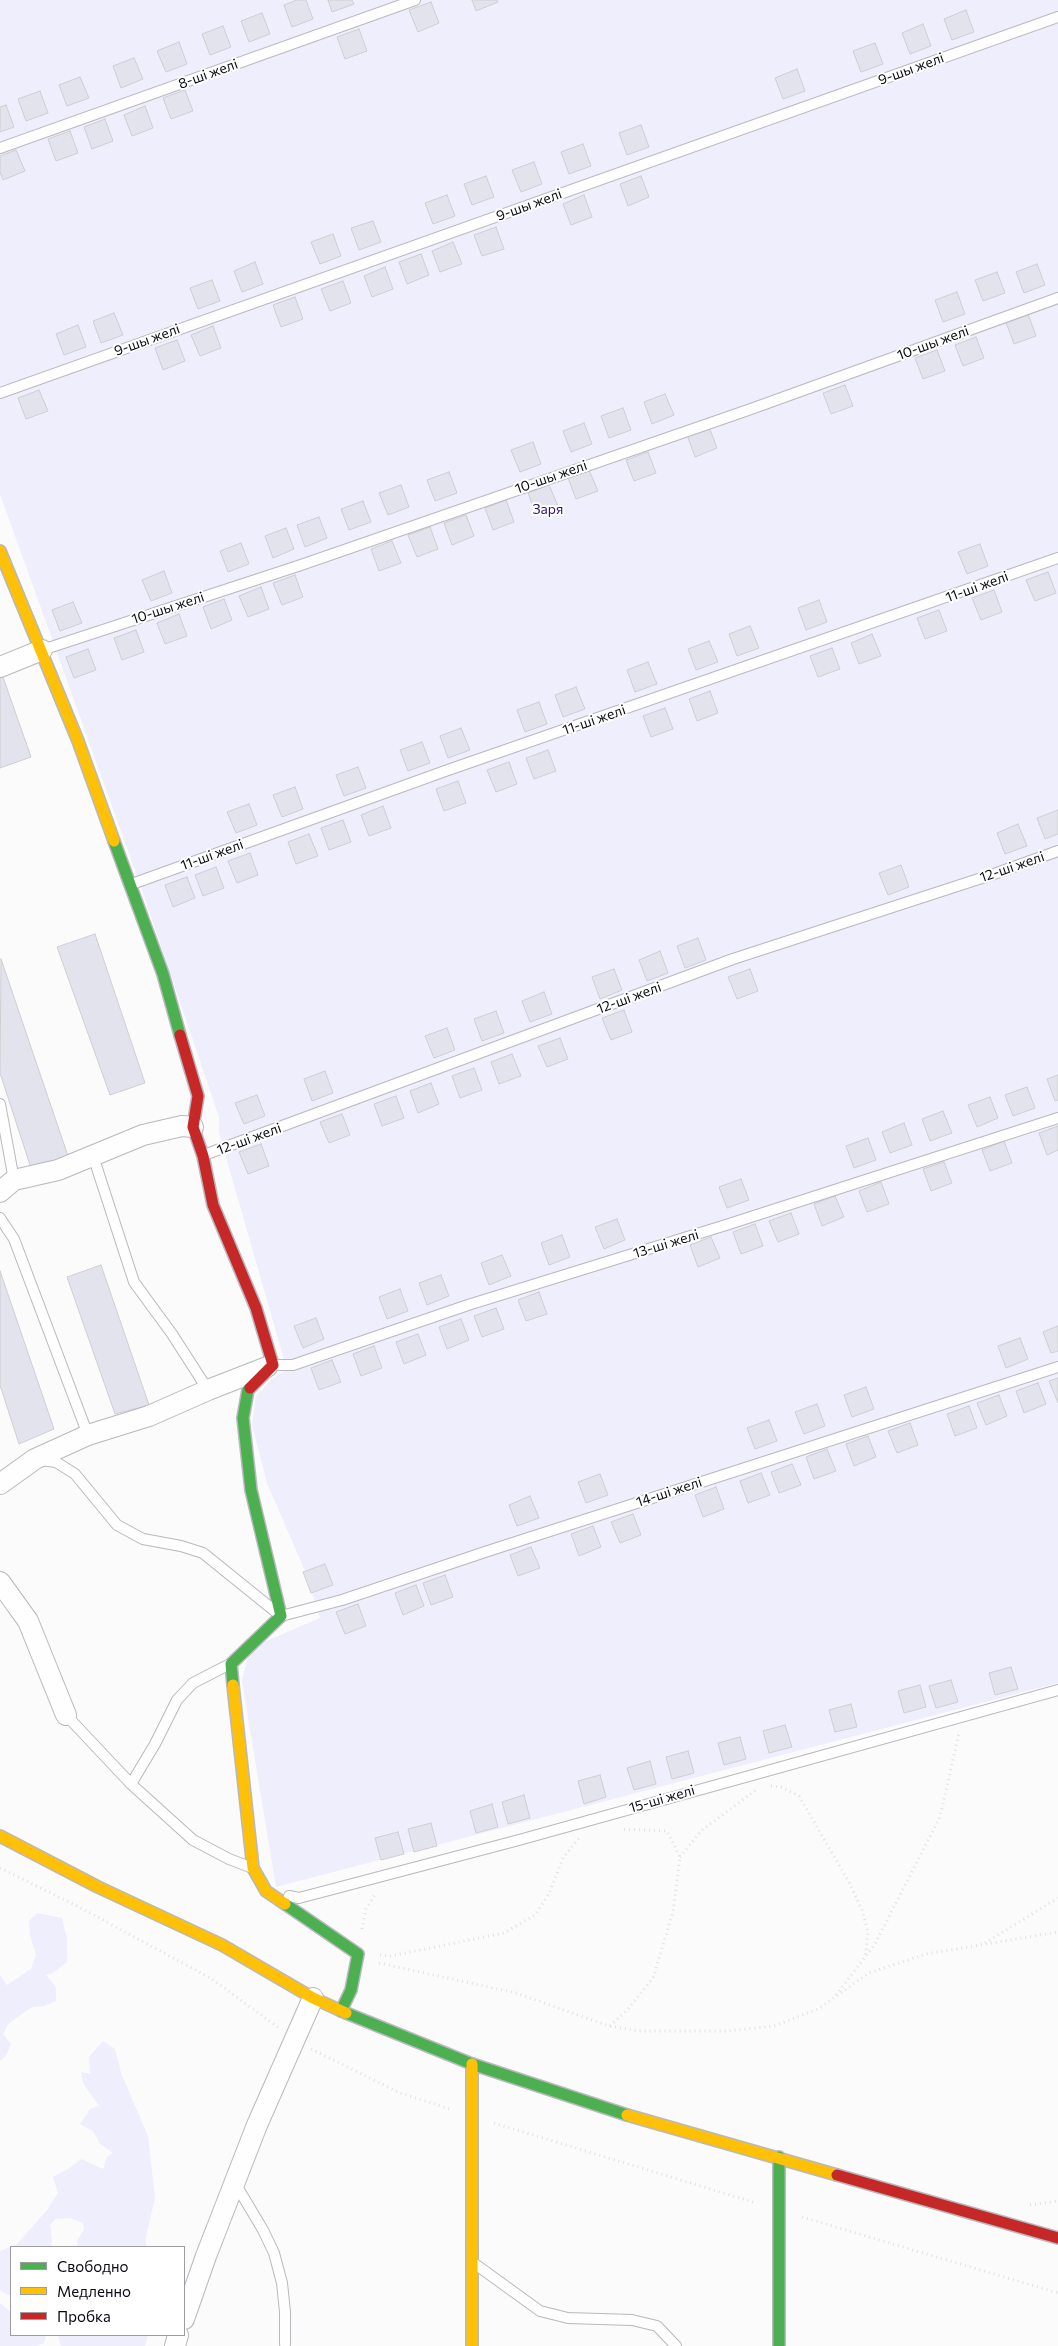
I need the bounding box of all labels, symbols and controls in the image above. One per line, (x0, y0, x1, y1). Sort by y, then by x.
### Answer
street label: 9-шы желі (876, 49, 946, 89)
street label: 8-ші желі (176, 55, 240, 93)
street label: 9-шы желі (494, 185, 564, 225)
street label: 9-шы желі (112, 320, 182, 360)
street label: 10-шы желі (895, 322, 971, 364)
street label: 10-шы желі (513, 457, 589, 497)
park label: Заря (533, 501, 563, 517)
street label: 11-ші желі (943, 568, 1011, 606)
street label: 10-шы желі (130, 588, 206, 628)
street label: 11-ші желі (560, 701, 628, 739)
street label: 11-ші желі (178, 836, 246, 874)
street label: 12-ші желі (977, 848, 1047, 886)
street label: 12-ші желі (594, 979, 664, 1017)
street label: 12-ші желі (214, 1120, 284, 1158)
street label: 13-ші желі (631, 1226, 701, 1262)
street label: 14-ші желі (634, 1473, 704, 1511)
street label: 15-ші желі (627, 1782, 697, 1816)
legend (10, 2246, 185, 2336)
text: Свободно (57, 2257, 128, 2275)
text: Медленно (57, 2282, 131, 2300)
text: Пробка (57, 2307, 111, 2325)

